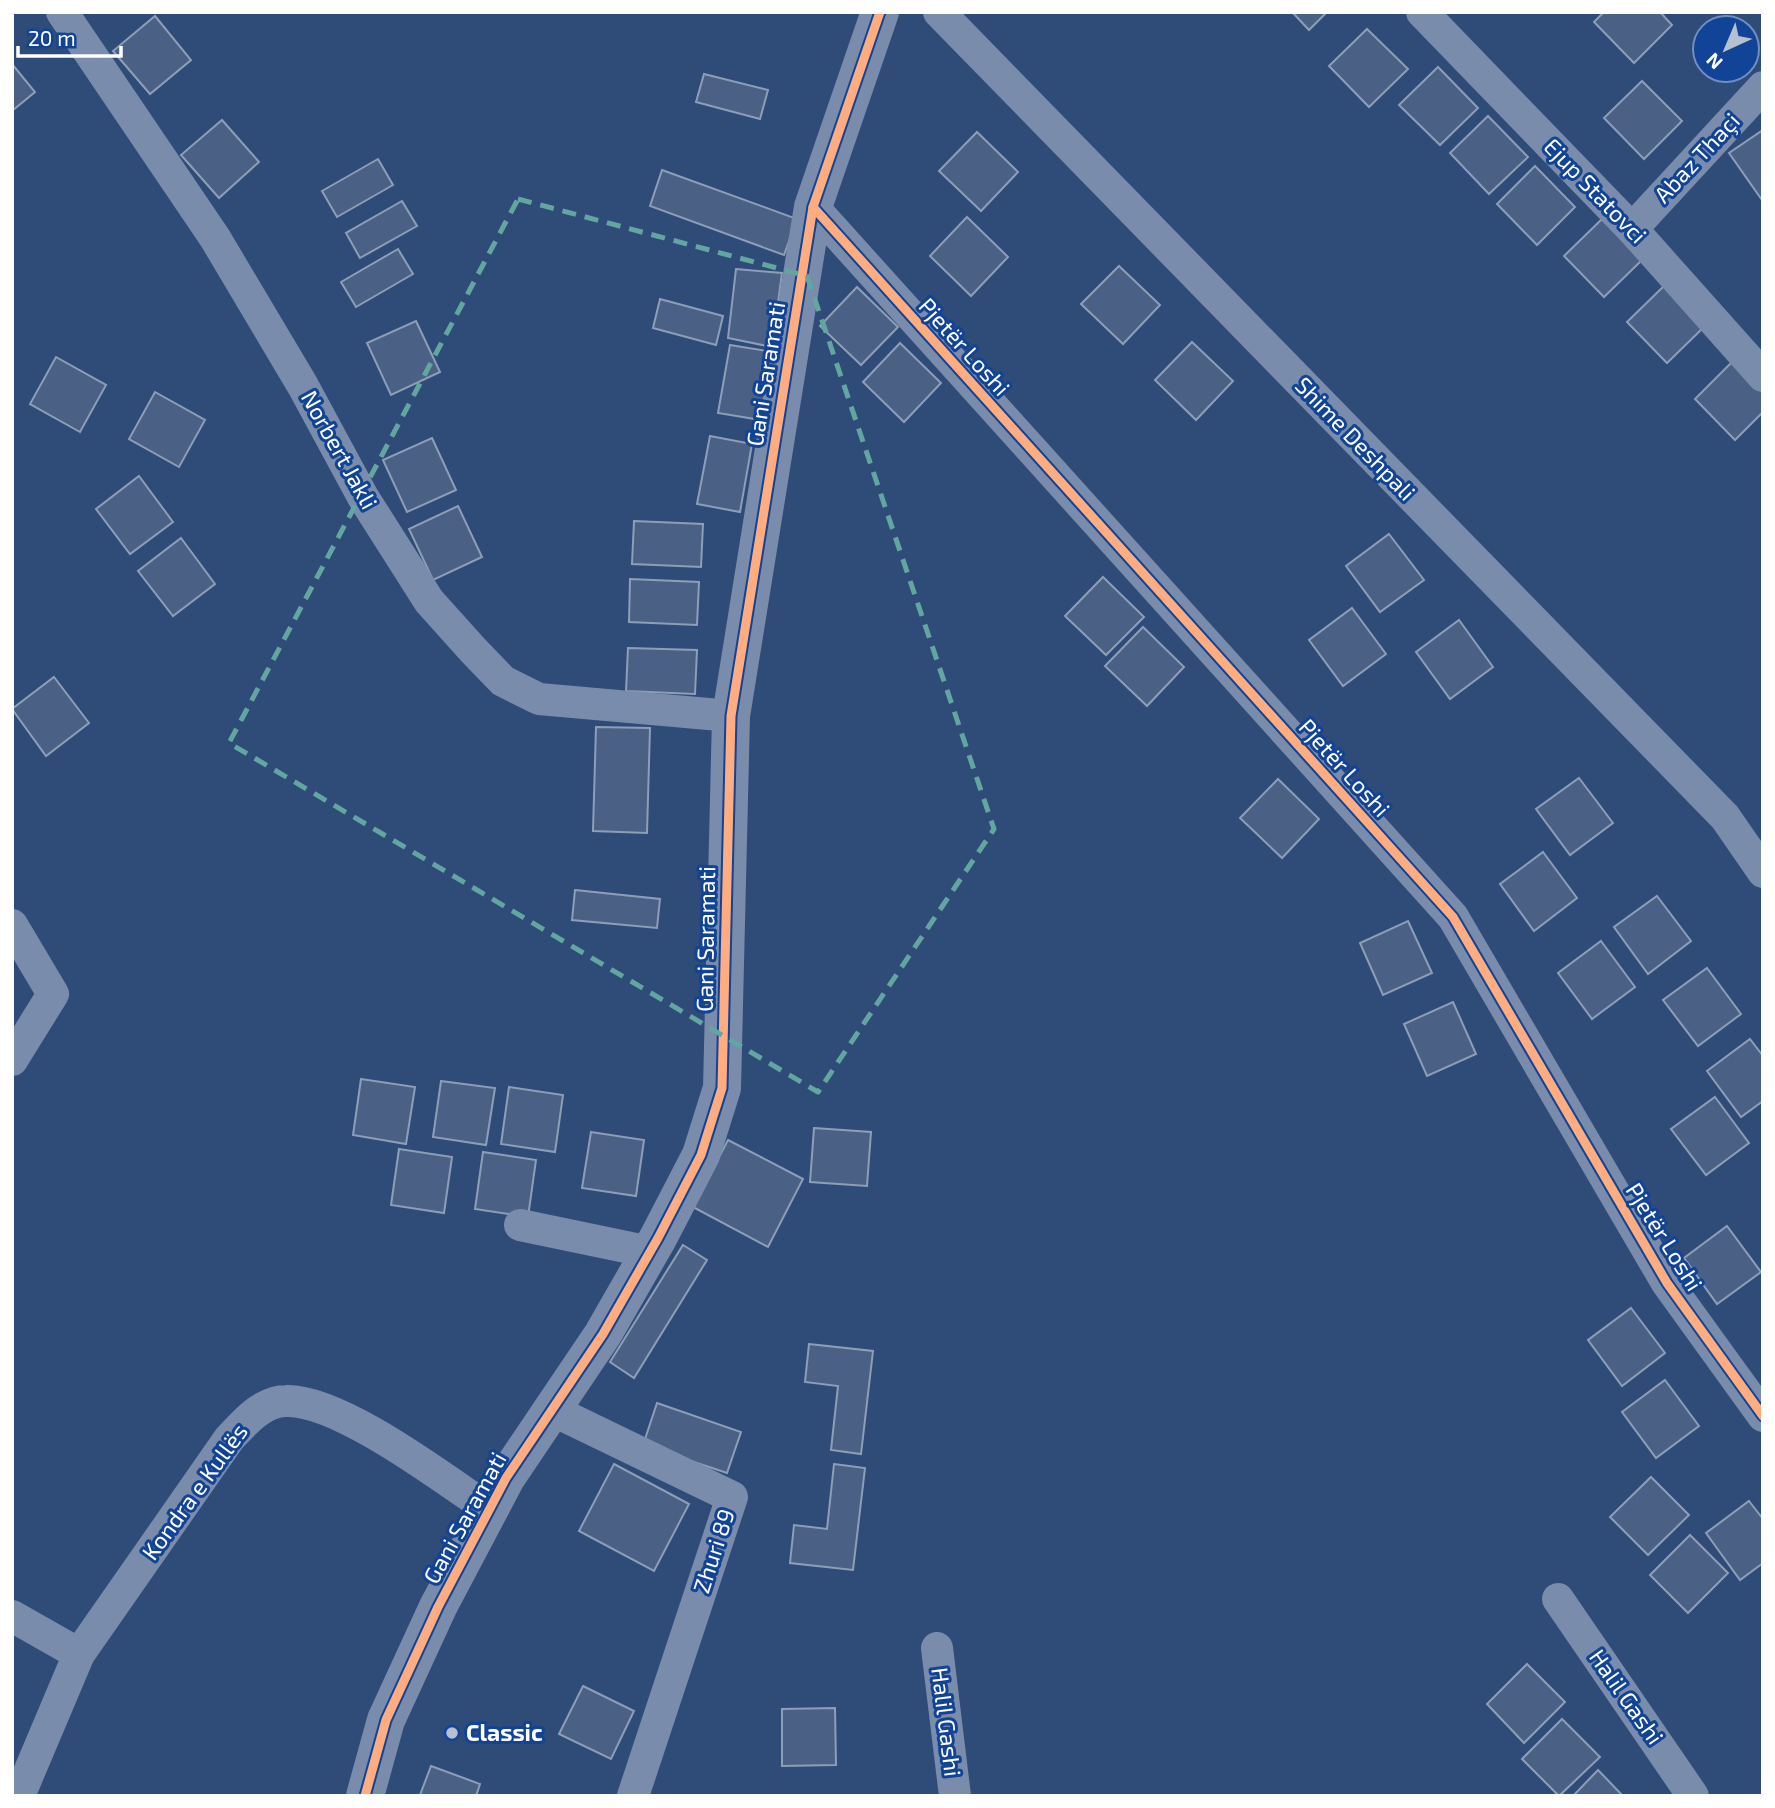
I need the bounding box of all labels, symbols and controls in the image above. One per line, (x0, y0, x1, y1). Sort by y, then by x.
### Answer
scale bar (18, 14, 121, 58)
north arrow (1691, 14, 1761, 84)
text: 20 m (28, 25, 76, 50)
text: N (1701, 49, 1727, 75)
street label: Abaz Thaçi (1648, 107, 1746, 209)
street label: Ejup Statovci (1539, 132, 1653, 249)
street label: Pjetër Loshi (913, 292, 1016, 401)
street label: Gani Saramati (740, 300, 790, 448)
street label: Shime Deshpali (1290, 371, 1422, 506)
street label: Norbert Jakli (296, 385, 384, 514)
street label: Pjetër Loshi (1293, 713, 1396, 822)
street label: Gani Saramati (690, 866, 720, 1012)
street label: Pjetër Loshi (1621, 1177, 1709, 1296)
street label: Kondra e Kullës (135, 1418, 253, 1565)
street label: Gani Saramati (417, 1447, 512, 1588)
street label: Zhuri 89 (686, 1505, 740, 1596)
street label: Halil Gashi (1584, 1643, 1670, 1749)
street label: Halil Gashi (926, 1666, 968, 1778)
place label: Classic (466, 1718, 543, 1746)
marker: Classic (444, 1725, 460, 1741)

